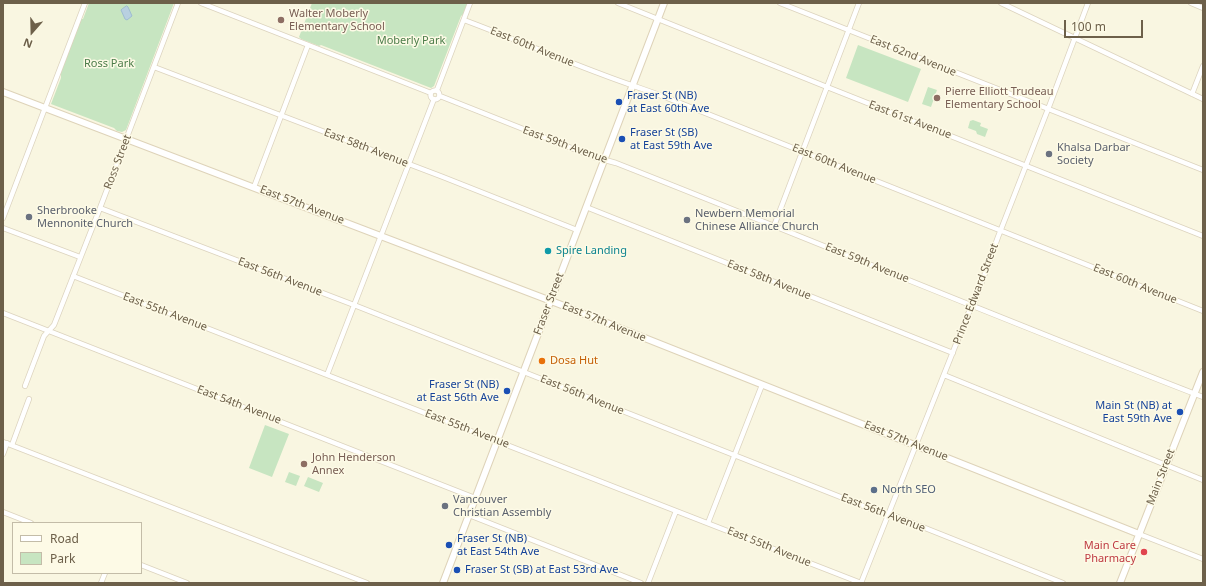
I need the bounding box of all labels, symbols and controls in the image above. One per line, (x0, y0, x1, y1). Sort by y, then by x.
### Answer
place label: Walter Moberly Elementary School (289, 7, 385, 33)
north arrow (12, 12, 52, 52)
scale bar (1066, 12, 1145, 38)
marker: Walter Moberly Elementary School (276, 15, 286, 25)
text: 100 m (1071, 18, 1106, 35)
street label: East 60th Avenue (488, 24, 576, 70)
street label: East 62nd Avenue (868, 33, 958, 79)
park label: Moberly Park (377, 34, 445, 48)
text: N (21, 35, 35, 52)
park label: Ross Park (84, 57, 134, 71)
place label: Pierre Elliott Trudeau Elementary School (945, 85, 1054, 111)
place label: Fraser St (NB) at East 60th Ave (627, 89, 709, 115)
marker: Pierre Elliott Trudeau Elementary School (932, 93, 942, 103)
marker: Fraser St (NB) at East 60th Ave (614, 97, 624, 107)
street label: East 61st Avenue (867, 98, 953, 142)
street label: East 59th Avenue (521, 124, 609, 166)
street label: East 58th Avenue (322, 126, 410, 170)
place label: Fraser St (SB) at East 59th Ave (630, 126, 712, 152)
street label: Ross Street (102, 133, 134, 191)
marker: Fraser St (SB) at East 59th Ave (617, 134, 627, 144)
street label: East 60th Avenue (790, 141, 878, 187)
place label: Khalsa Darbar Society (1057, 141, 1130, 167)
marker: Khalsa Darbar Society (1044, 149, 1054, 159)
street label: East 57th Avenue (258, 183, 346, 227)
place label: Sherbrooke Mennonite Church (37, 204, 133, 230)
place label: Newbern Memorial Chinese Alliance Church (695, 207, 819, 233)
marker: Sherbrooke Mennonite Church (24, 212, 34, 222)
marker: Newbern Memorial Chinese Alliance Church (682, 215, 692, 225)
street label: East 59th Avenue (823, 240, 911, 286)
street label: Prince Edward Street (951, 241, 1001, 347)
place label: Spire Landing (556, 244, 627, 258)
marker: Spire Landing (543, 246, 553, 256)
street label: East 56th Avenue (236, 255, 324, 299)
street label: East 58th Avenue (725, 257, 813, 303)
street label: East 60th Avenue (1091, 261, 1179, 307)
street label: Fraser Street (531, 271, 567, 337)
street label: East 55th Avenue (121, 290, 209, 334)
street label: East 57th Avenue (560, 299, 648, 345)
place label: Dosa Hut (550, 354, 598, 368)
marker: Dosa Hut (537, 356, 547, 366)
street label: East 56th Avenue (538, 372, 626, 418)
place label: Fraser St (NB) at East 56th Ave (417, 378, 499, 404)
street label: East 54th Avenue (195, 383, 283, 427)
marker: Fraser St (NB) at East 56th Ave (502, 386, 512, 396)
place label: Main St (NB) at East 59th Ave (1095, 399, 1172, 425)
street label: East 55th Avenue (423, 407, 511, 451)
marker: Main St (NB) at East 59th Ave (1175, 407, 1185, 417)
street label: East 57th Avenue (862, 418, 950, 464)
street label: Main Street (1144, 447, 1178, 507)
place label: John Henderson Annex (312, 451, 396, 477)
marker: John Henderson Annex (299, 459, 309, 469)
place label: North SEO (882, 483, 936, 497)
marker: North SEO (869, 485, 879, 495)
street label: East 56th Avenue (839, 491, 927, 535)
place label: Vancouver Christian Assembly (453, 493, 551, 519)
marker: Vancouver Christian Assembly (440, 501, 450, 511)
legend (12, 522, 142, 574)
street label: East 55th Avenue (725, 524, 813, 570)
text: Road (50, 530, 79, 547)
place label: Fraser St (NB) at East 54th Ave (457, 532, 539, 558)
place label: Main Care Pharmacy (1084, 539, 1136, 565)
marker: Fraser St (NB) at East 54th Ave (444, 540, 454, 550)
marker: Main Care Pharmacy (1139, 547, 1149, 557)
text: Park (50, 550, 75, 567)
place label: Fraser St (SB) at East 53rd Ave (465, 563, 618, 577)
marker: Fraser St (SB) at East 53rd Ave (452, 565, 462, 575)

